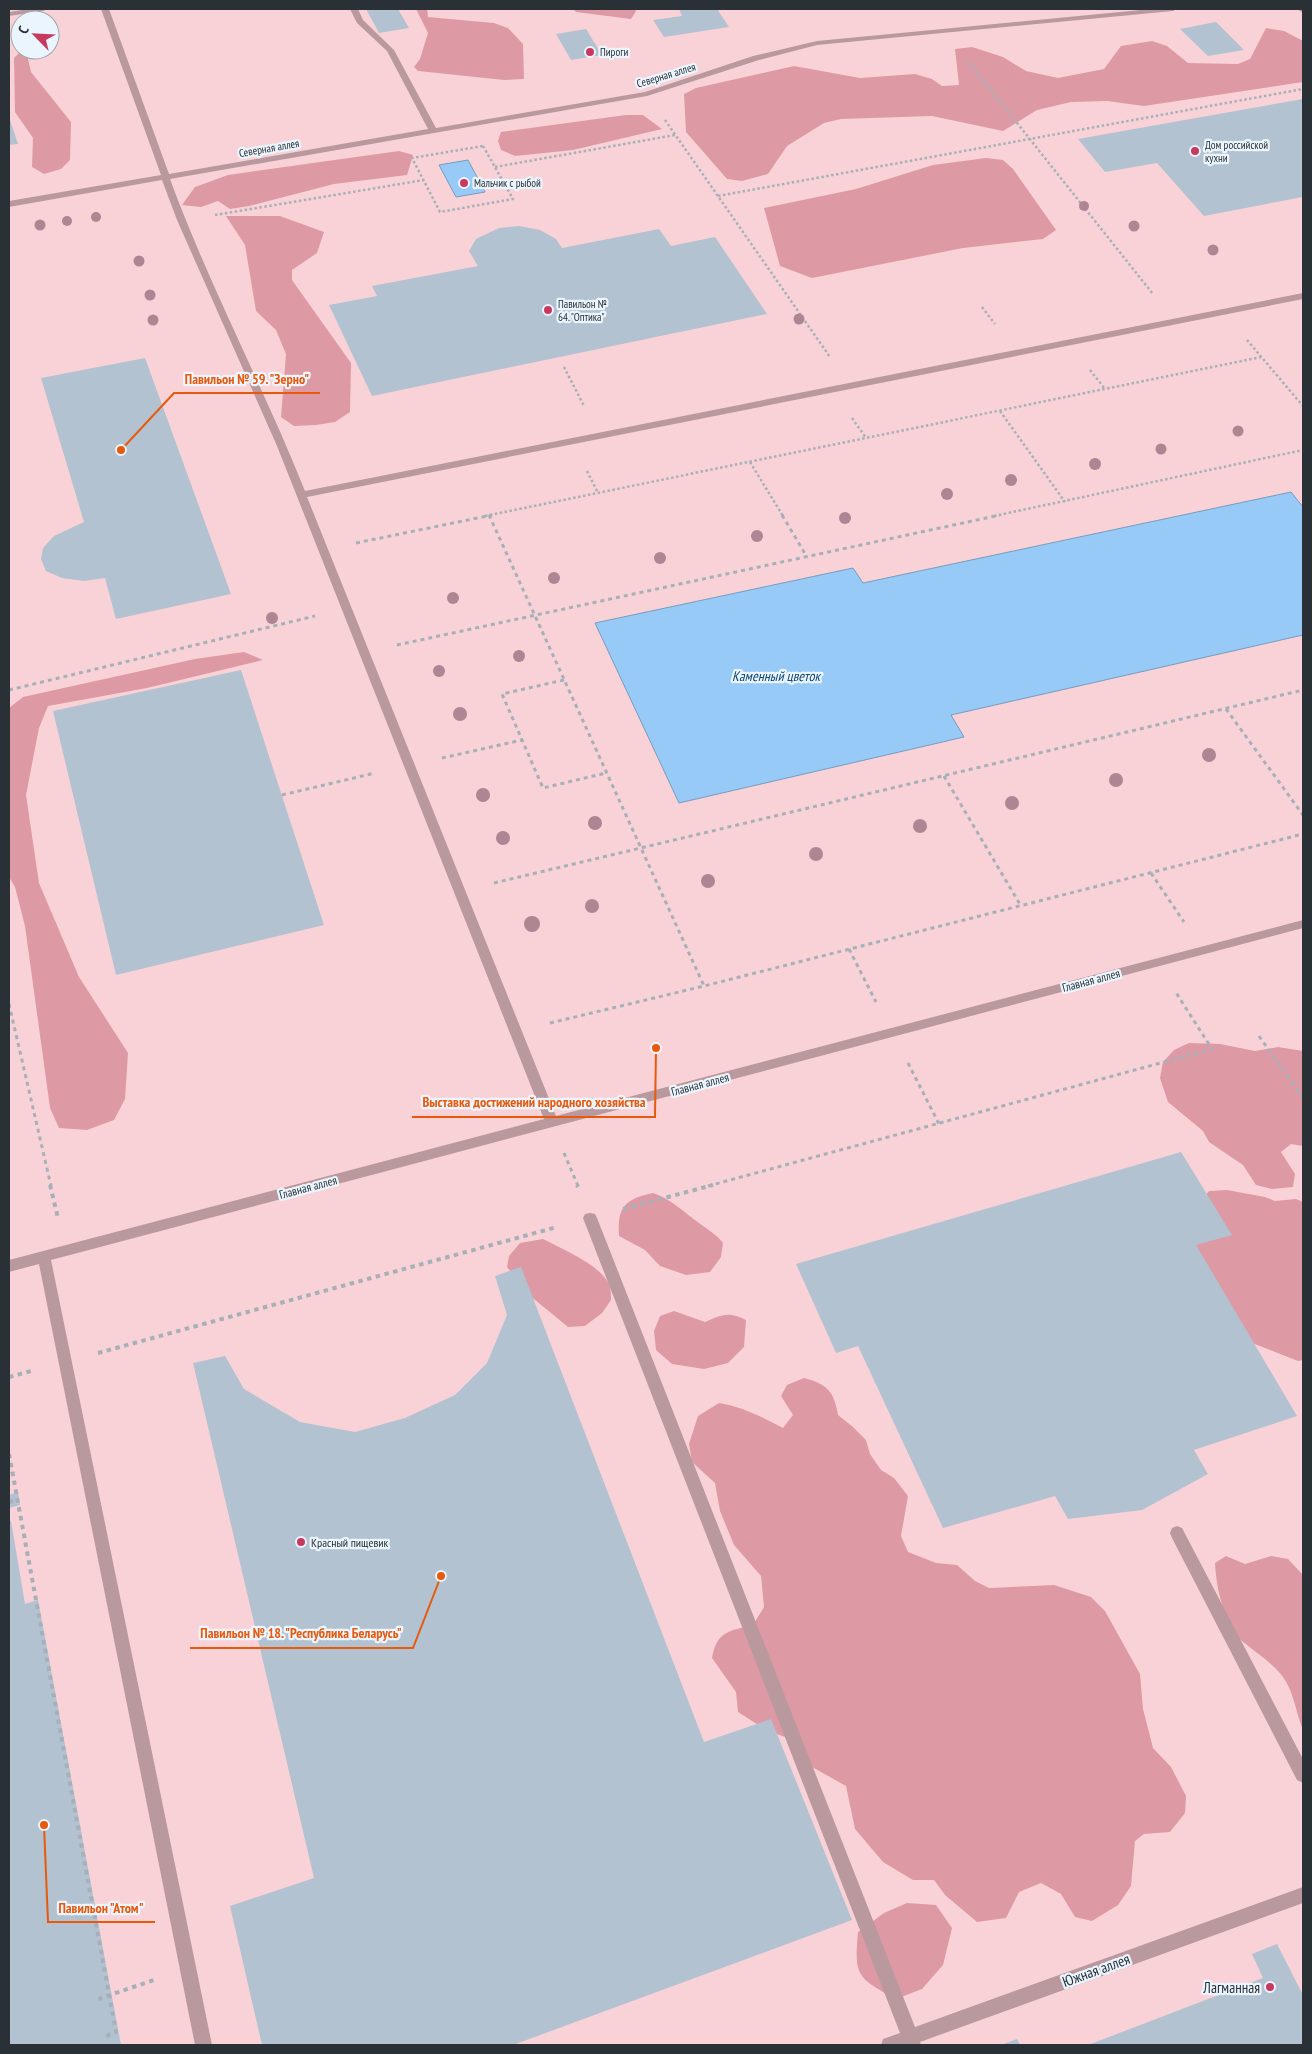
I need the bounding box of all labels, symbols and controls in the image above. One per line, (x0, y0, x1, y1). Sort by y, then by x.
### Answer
north arrow (10, 10, 60, 60)
text: С (14, 23, 33, 36)
place label: Пироги (600, 45, 628, 59)
marker: Пироги (584, 46, 596, 58)
street label: Северная аллея (635, 59, 697, 91)
street label: Северная аллея (238, 136, 300, 160)
place label: Дом российской кухни (1205, 138, 1268, 165)
marker: Дом российской кухни (1189, 145, 1201, 157)
place label: Мальчик с рыбой (474, 176, 541, 190)
marker: Мальчик с рыбой (458, 177, 470, 189)
place label: Павильон № 64. "Оптика" (558, 297, 607, 324)
marker: Павильон № 64. "Оптика" (542, 304, 554, 316)
callout: Павильон № 59. "Зерно" (174, 364, 320, 393)
text: Павильон № 59. "Зерно" (185, 370, 309, 388)
water label: Каменный цветок (732, 667, 821, 685)
street label: Главная аллея (1060, 965, 1122, 995)
street label: Главная аллея (669, 1069, 731, 1099)
callout: Выставка достижений народного хозяйства (412, 1088, 655, 1117)
text: Выставка достижений народного хозяйства (422, 1093, 646, 1111)
street label: Главная аллея (277, 1172, 339, 1202)
place label: Красный пищевик (311, 1535, 388, 1550)
marker: Красный пищевик (295, 1536, 307, 1548)
callout: Павильон № 18. "Республика Беларусь" (190, 1619, 413, 1648)
text: Павильон № 18. "Республика Беларусь" (200, 1624, 402, 1642)
callout: Павильон "Атом" (48, 1893, 155, 1922)
text: Павильон "Атом" (58, 1899, 144, 1917)
street label: Южная аллея (1060, 1949, 1133, 1991)
place label: Лагманная (1202, 1978, 1260, 1997)
marker: Лагманная (1264, 1981, 1276, 1993)

